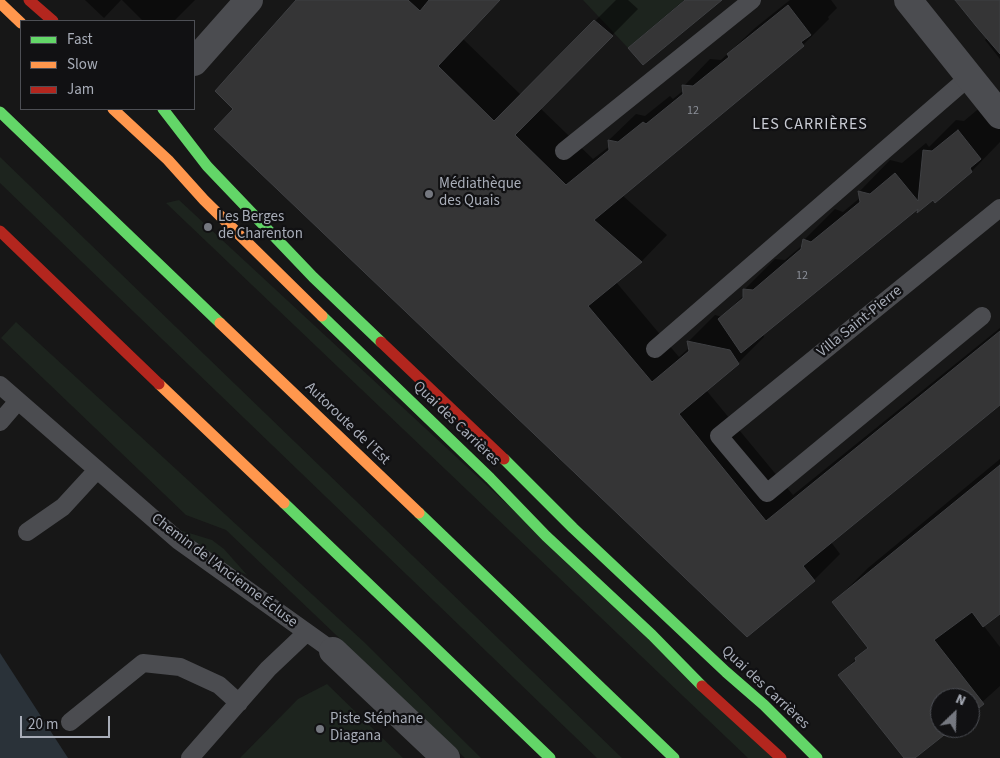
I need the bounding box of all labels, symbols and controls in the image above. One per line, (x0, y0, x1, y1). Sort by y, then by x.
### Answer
legend (20, 20, 195, 110)
text: Fast (67, 29, 93, 50)
text: Slow (67, 54, 98, 75)
text: Jam (67, 79, 94, 100)
house number: 12 (687, 104, 699, 118)
district label: LES CARRIÈRES (751, 115, 869, 135)
place label: Médiathèque des Quais (439, 176, 521, 211)
marker: Médiathèque des Quais (423, 188, 435, 200)
place label: Les Berges de Charenton (218, 209, 303, 244)
marker: Les Berges de Charenton (202, 221, 214, 233)
house number: 12 (796, 269, 808, 283)
street label: Villa Saint-Pierre (814, 282, 906, 362)
street label: Quai des Carrières (409, 378, 503, 470)
street label: Autoroute de l’Est (301, 379, 393, 469)
street label: Chemin de l'Ancienne Écluse (147, 510, 301, 632)
street label: Quai des Carrières (717, 643, 813, 733)
north arrow (930, 688, 980, 738)
text: N (952, 689, 969, 711)
scale bar (22, 706, 112, 738)
place label: Piste Stéphane Diagana (330, 711, 423, 746)
text: 20 m (28, 714, 58, 735)
marker: Piste Stéphane Diagana (314, 723, 326, 735)

